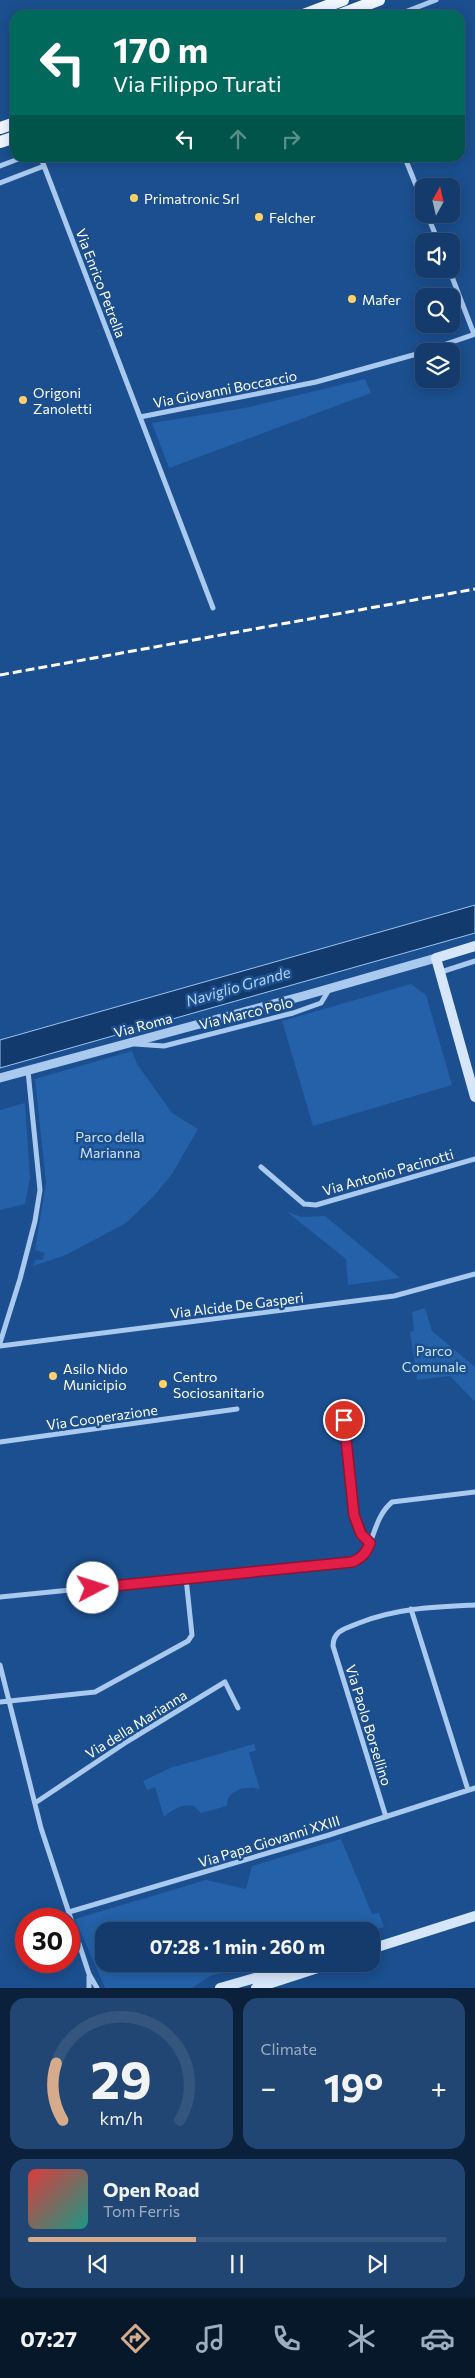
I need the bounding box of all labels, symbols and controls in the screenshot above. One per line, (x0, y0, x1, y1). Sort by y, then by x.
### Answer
text: 170 m (113, 27, 208, 70)
icon: left (30, 30, 95, 95)
text: Via Filippo Turati (113, 70, 282, 97)
icon: left (171, 125, 199, 153)
icon: ahead (224, 125, 252, 153)
icon: right (277, 125, 305, 153)
north arrow (415, 178, 460, 222)
map controls (415, 178, 460, 388)
place label: Primatronic Srl (144, 190, 240, 207)
marker: Primatronic Srl (128, 192, 140, 204)
place label: Felcher (269, 209, 316, 226)
marker: Felcher (253, 211, 265, 223)
street label: Via Enrico Petrella (72, 226, 130, 340)
button: sound (415, 233, 460, 278)
button: search (415, 288, 460, 333)
place label: Mafer (362, 291, 401, 308)
marker: Mafer (346, 293, 358, 305)
button: layers (415, 343, 460, 388)
street label: Via Giovanni Boccaccio (152, 367, 298, 411)
place label: Origoni Zanoletti (33, 384, 92, 417)
marker: Origoni Zanoletti (17, 394, 29, 406)
water label: Naviglio Grande (184, 962, 292, 1010)
street label: Via Marco Polo (197, 993, 295, 1033)
street label: Via Roma (112, 1009, 174, 1041)
park label: Parco della Marianna (75, 1128, 145, 1161)
street label: Via Antonio Pacinotti (321, 1145, 455, 1199)
street label: Via Alcide De Gasperi (169, 1288, 305, 1322)
park label: Parco Comunale (402, 1342, 466, 1375)
place label: Asilo Nido Municipio (63, 1360, 128, 1393)
place label: Centro Sociosanitario (173, 1368, 264, 1401)
marker: Asilo Nido Municipio (47, 1370, 59, 1382)
marker: Centro Sociosanitario (157, 1378, 169, 1390)
pin (323, 1399, 365, 1441)
street label: Via Cooperazione (45, 1401, 159, 1433)
icon: arrive (330, 1406, 358, 1434)
position arrow (66, 1561, 118, 1613)
street label: Via Paolo Borsellino (342, 1662, 396, 1788)
street label: Via della Marianna (82, 1686, 190, 1762)
street label: Via Papa Giovanni XXIII (196, 1811, 342, 1871)
speed limit sign: 30 (15, 1908, 80, 1973)
text: 07:28 · 1 min · 260 m (150, 1935, 325, 1958)
text: Climate (261, 2039, 317, 2058)
text: 29 (91, 2046, 152, 2110)
text: 19° (324, 2063, 383, 2110)
text: − (261, 2070, 276, 2104)
text: + (431, 2070, 447, 2104)
text: km/h (100, 2107, 143, 2129)
text: Open Road (103, 2178, 199, 2201)
text: Tom Ferris (103, 2201, 180, 2220)
icon: previous (84, 2250, 112, 2278)
icon: pause (223, 2250, 251, 2278)
icon: next (363, 2250, 391, 2278)
icon: directions (118, 2321, 153, 2356)
icon: music (193, 2321, 228, 2356)
icon: phone (269, 2321, 304, 2356)
icon: climate (344, 2321, 379, 2356)
icon: car (420, 2321, 455, 2356)
text: 07:27 (20, 2325, 77, 2352)

